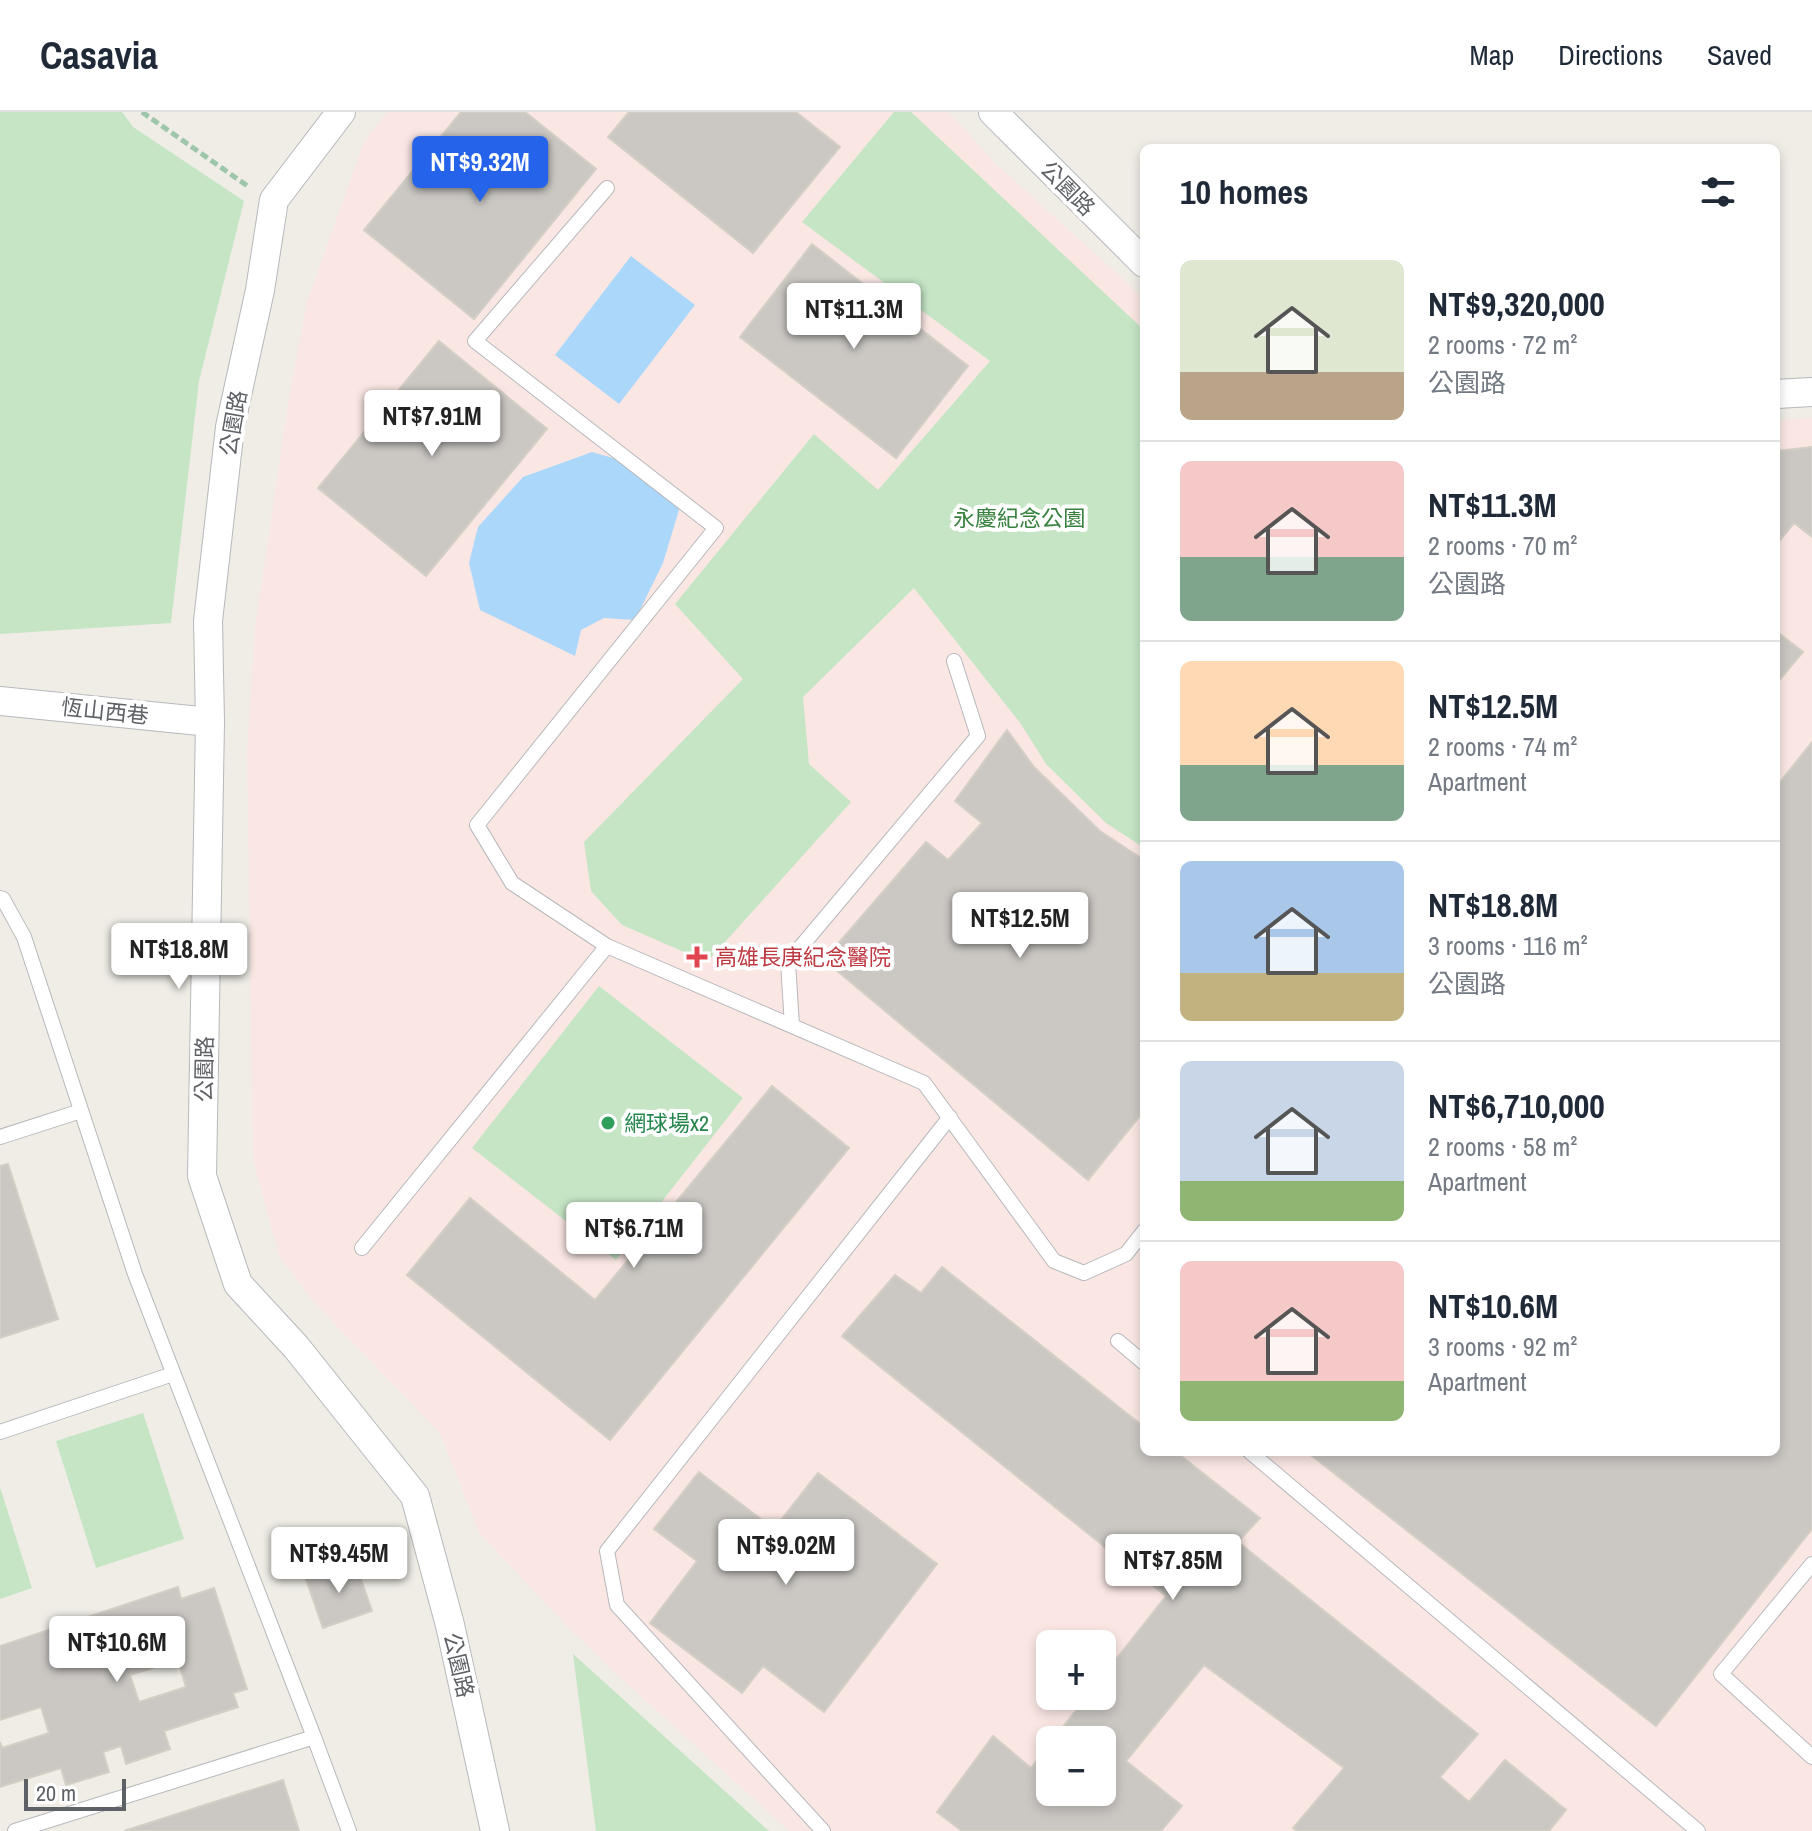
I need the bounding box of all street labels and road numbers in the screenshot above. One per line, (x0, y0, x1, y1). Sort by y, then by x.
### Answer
street label: 公園路 (1034, 154, 1102, 222)
street label: 公園路 (212, 388, 254, 458)
street label: 恆山西巷 (60, 691, 150, 731)
street label: 公園路 (188, 1036, 220, 1102)
street label: 公園路 (437, 1629, 481, 1701)

